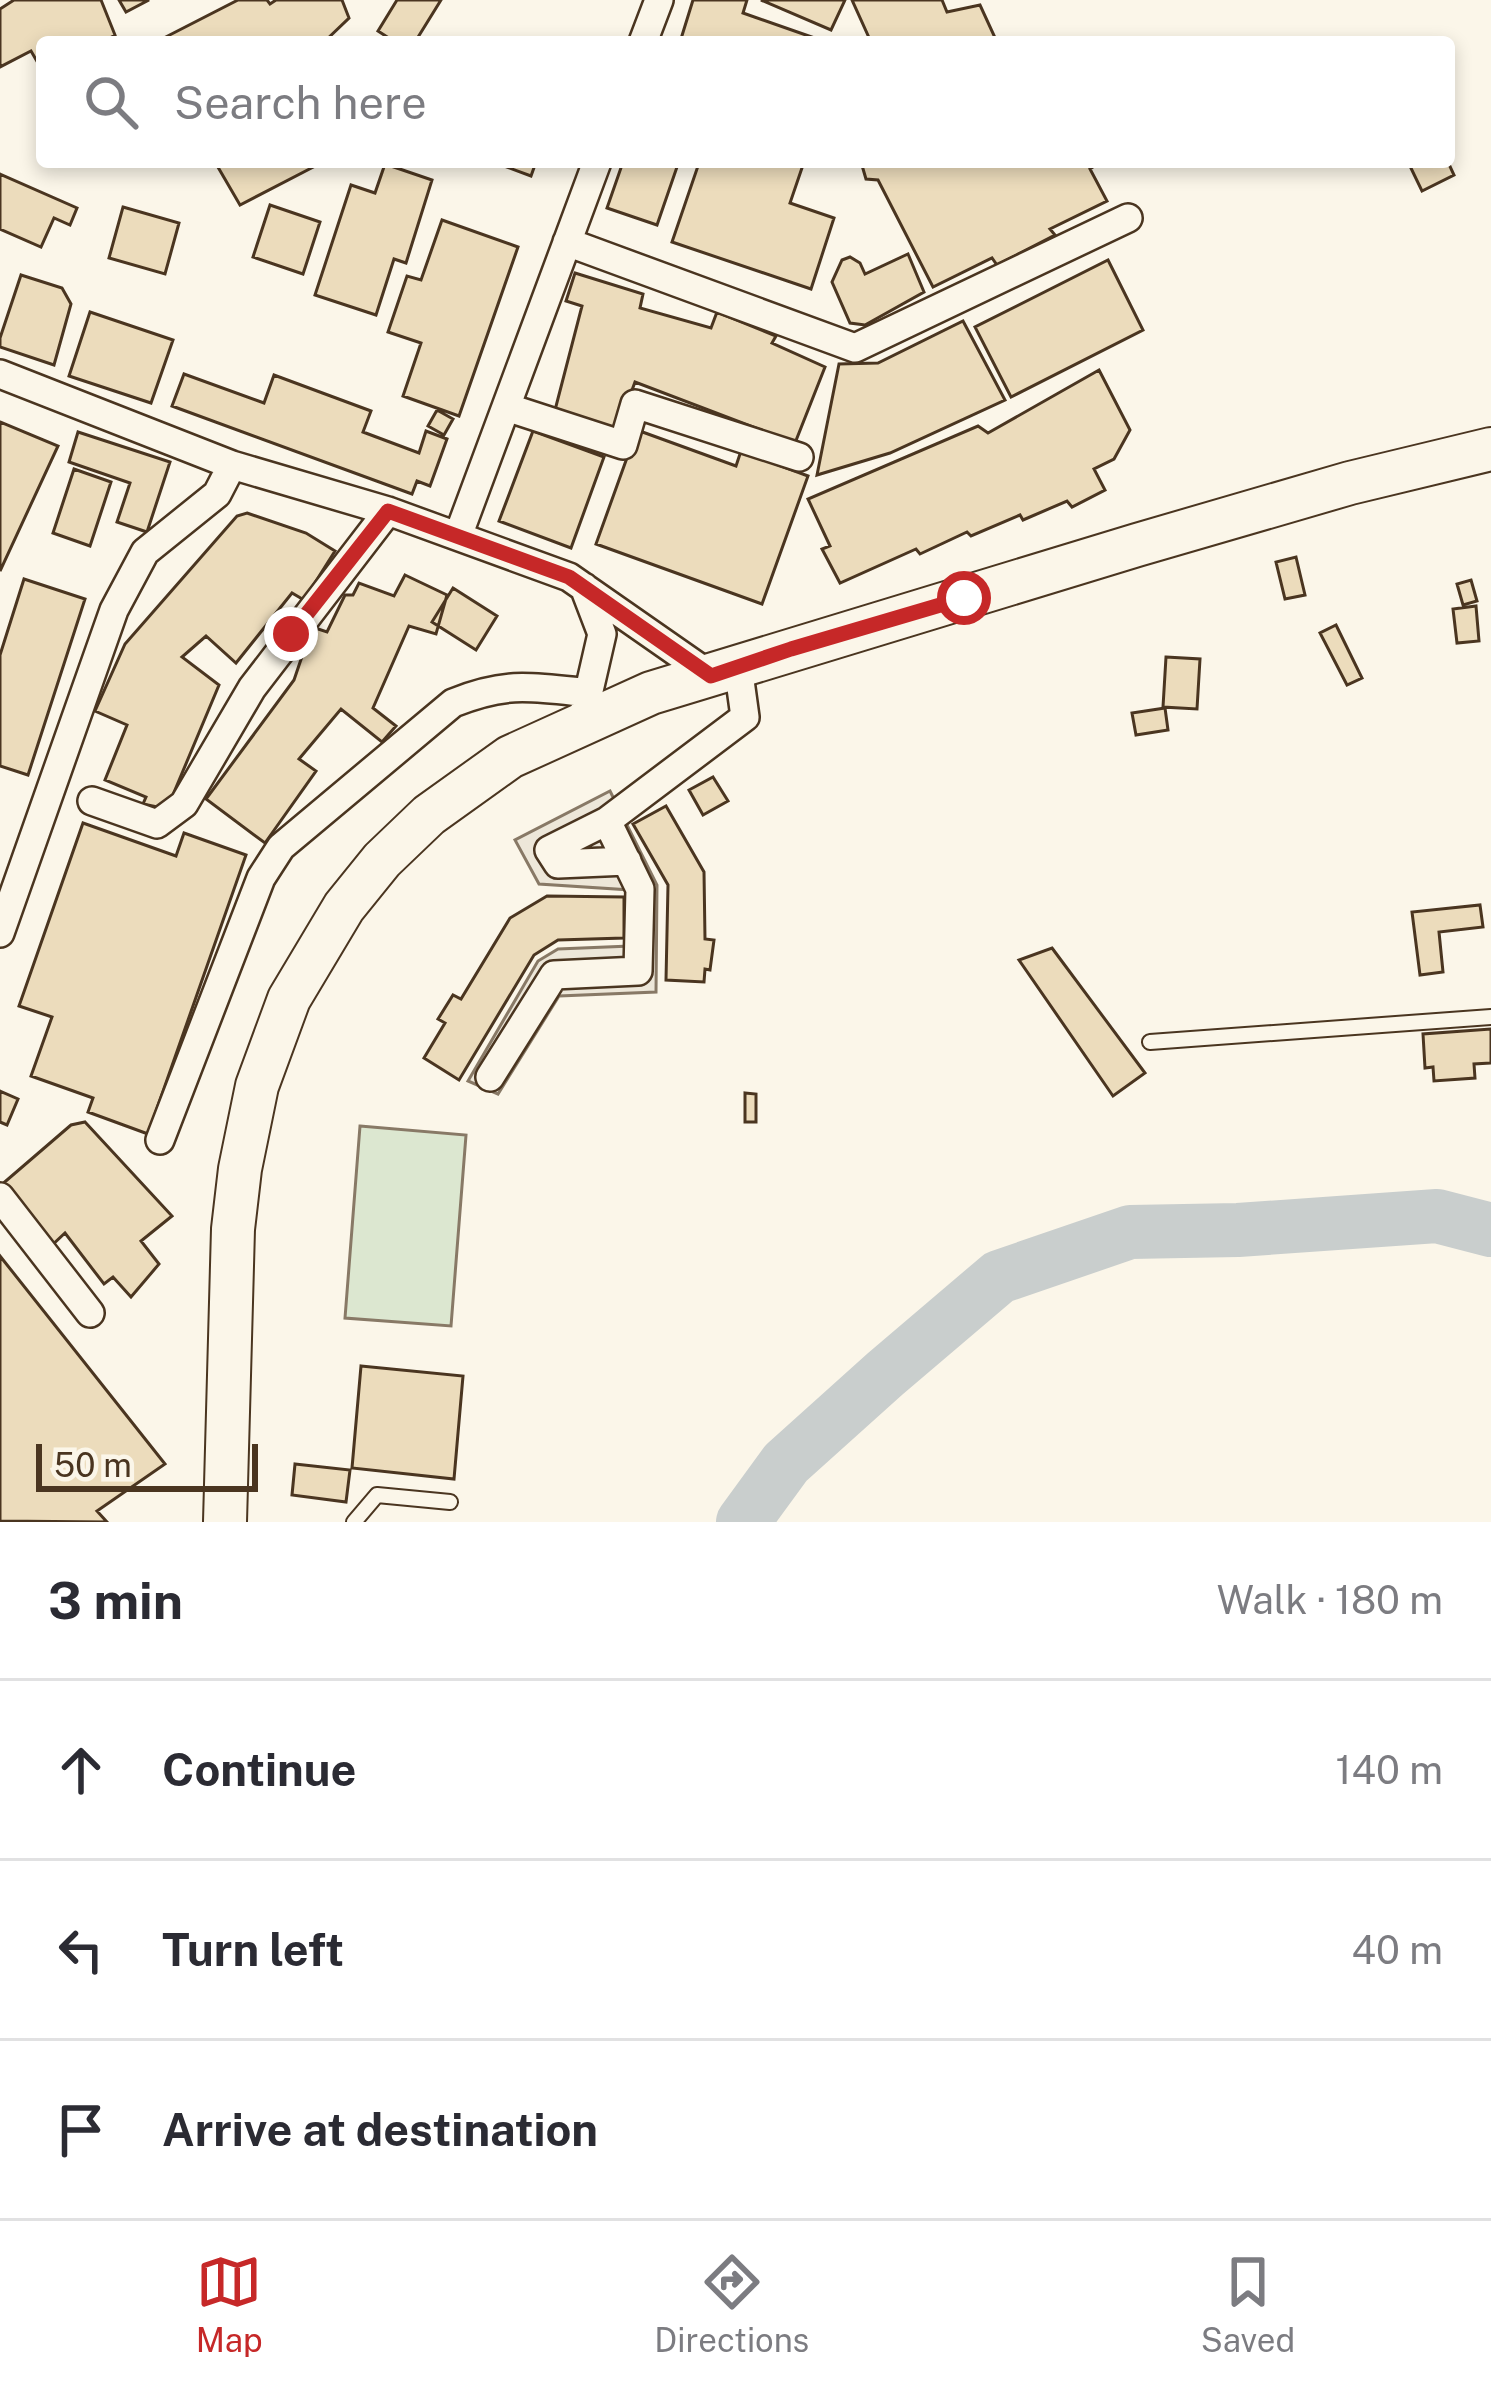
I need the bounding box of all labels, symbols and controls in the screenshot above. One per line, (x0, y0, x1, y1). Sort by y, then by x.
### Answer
search box (36, 36, 1455, 168)
icon: search (78, 69, 144, 135)
text: Search here (174, 76, 427, 129)
route start (937, 571, 991, 625)
route end (264, 607, 318, 661)
scale bar (36, 1438, 258, 1491)
text: 50 m (54, 1446, 132, 1484)
text: 3 min (48, 1571, 183, 1630)
text: Walk · 180 m (1217, 1577, 1443, 1623)
icon: ahead (48, 1737, 114, 1803)
text: Continue (162, 1743, 356, 1796)
text: 140 m (1336, 1747, 1443, 1793)
icon: left (48, 1917, 114, 1983)
text: Turn left (162, 1923, 344, 1976)
text: 40 m (1351, 1927, 1443, 1973)
icon: arrive (48, 2097, 114, 2163)
text: Arrive at destination (162, 2103, 598, 2156)
tab: Map (196, 2249, 263, 2359)
tab: Directions (654, 2249, 809, 2359)
tab: Saved (1201, 2249, 1295, 2359)

